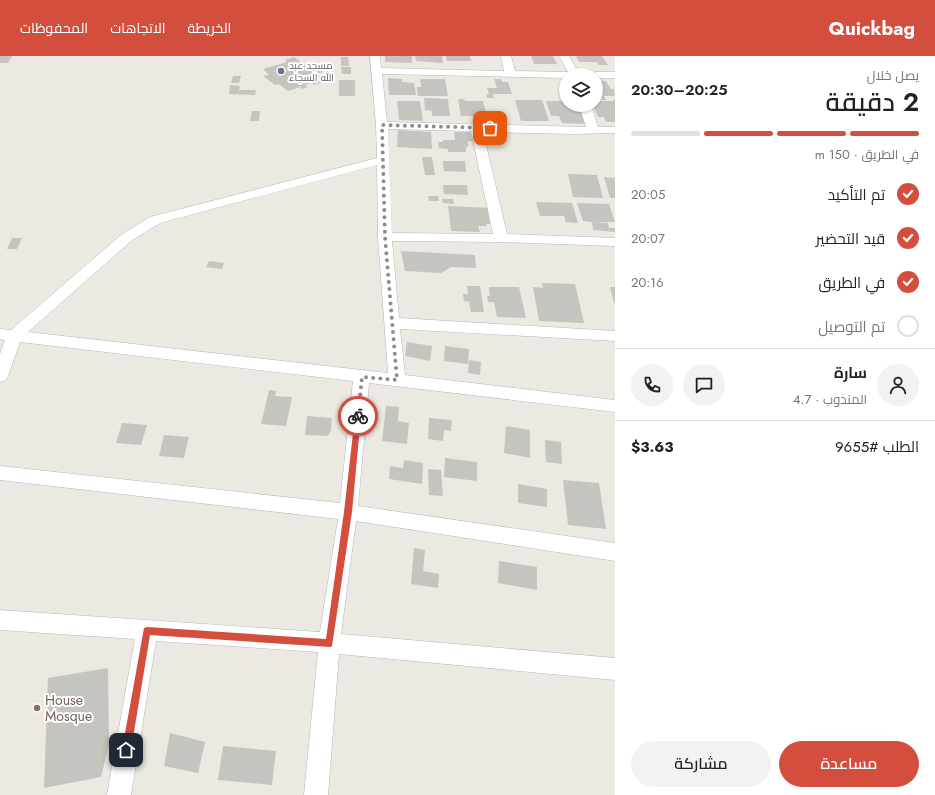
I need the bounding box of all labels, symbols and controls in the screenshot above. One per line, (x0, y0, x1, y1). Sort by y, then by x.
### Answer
text: Quickbag (829, 15, 915, 42)
text: المحفوظات (20, 18, 88, 38)
text: الاتجاهات (110, 18, 166, 38)
text: الخريطة (188, 18, 231, 38)
place label: مسجد عبد الله السجاء (289, 58, 334, 85)
marker: مسجد عبد الله السجاء (276, 66, 286, 76)
text: يصل خلال (867, 66, 919, 85)
map controls (559, 68, 603, 112)
button: layers (559, 68, 603, 112)
text: 20:25–20:30 (631, 79, 728, 101)
text: 2 دقيقة (826, 83, 919, 121)
pin (473, 111, 507, 145)
icon: bag (479, 117, 501, 139)
text: في الطريق · 150 m (815, 145, 919, 164)
icon: check (897, 183, 919, 205)
text: تم التأكيد (828, 184, 885, 206)
text: 20:05 (631, 185, 665, 204)
icon: check (897, 227, 919, 249)
text: قيد التحضير (816, 228, 885, 250)
text: 20:07 (631, 229, 665, 248)
icon: check (897, 271, 919, 293)
text: في الطريق (819, 272, 885, 294)
text: 20:16 (631, 273, 663, 292)
text: تم التوصيل (818, 316, 885, 338)
text: سارة (834, 362, 867, 384)
button: phone (631, 364, 673, 406)
button: chat (683, 364, 725, 406)
button: person (877, 364, 919, 406)
text: المندوب · 4.7 (793, 390, 867, 409)
courier (338, 396, 378, 436)
icon: bike (347, 405, 369, 427)
text: $3.63 (631, 436, 674, 458)
text: الطلب #9655 (835, 436, 919, 458)
place label: House Mosque (45, 690, 92, 726)
marker: House Mosque (32, 703, 42, 713)
pin (109, 733, 143, 767)
icon: home (115, 739, 137, 761)
button: مشاركة (631, 741, 771, 787)
button: مساعدة (779, 741, 919, 787)

